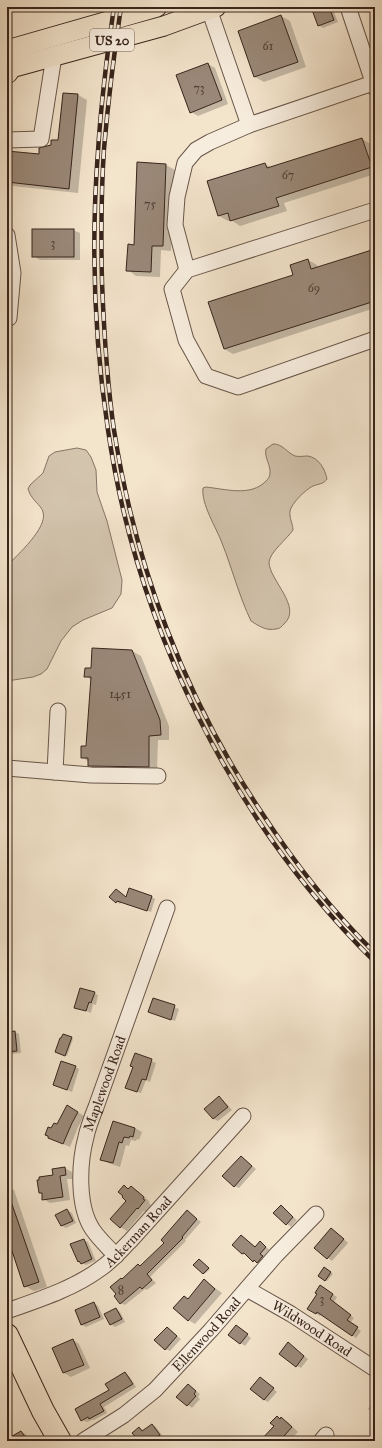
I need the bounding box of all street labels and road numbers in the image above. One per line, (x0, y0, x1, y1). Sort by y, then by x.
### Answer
road number: US 20 (90, 29, 134, 51)
street label: Maplewood Road (80, 1034, 130, 1133)
street label: Ackerman Road (101, 1193, 176, 1272)
street label: Ellenwood Road (169, 1294, 244, 1375)
street label: Wildwood Road (269, 1297, 355, 1360)

